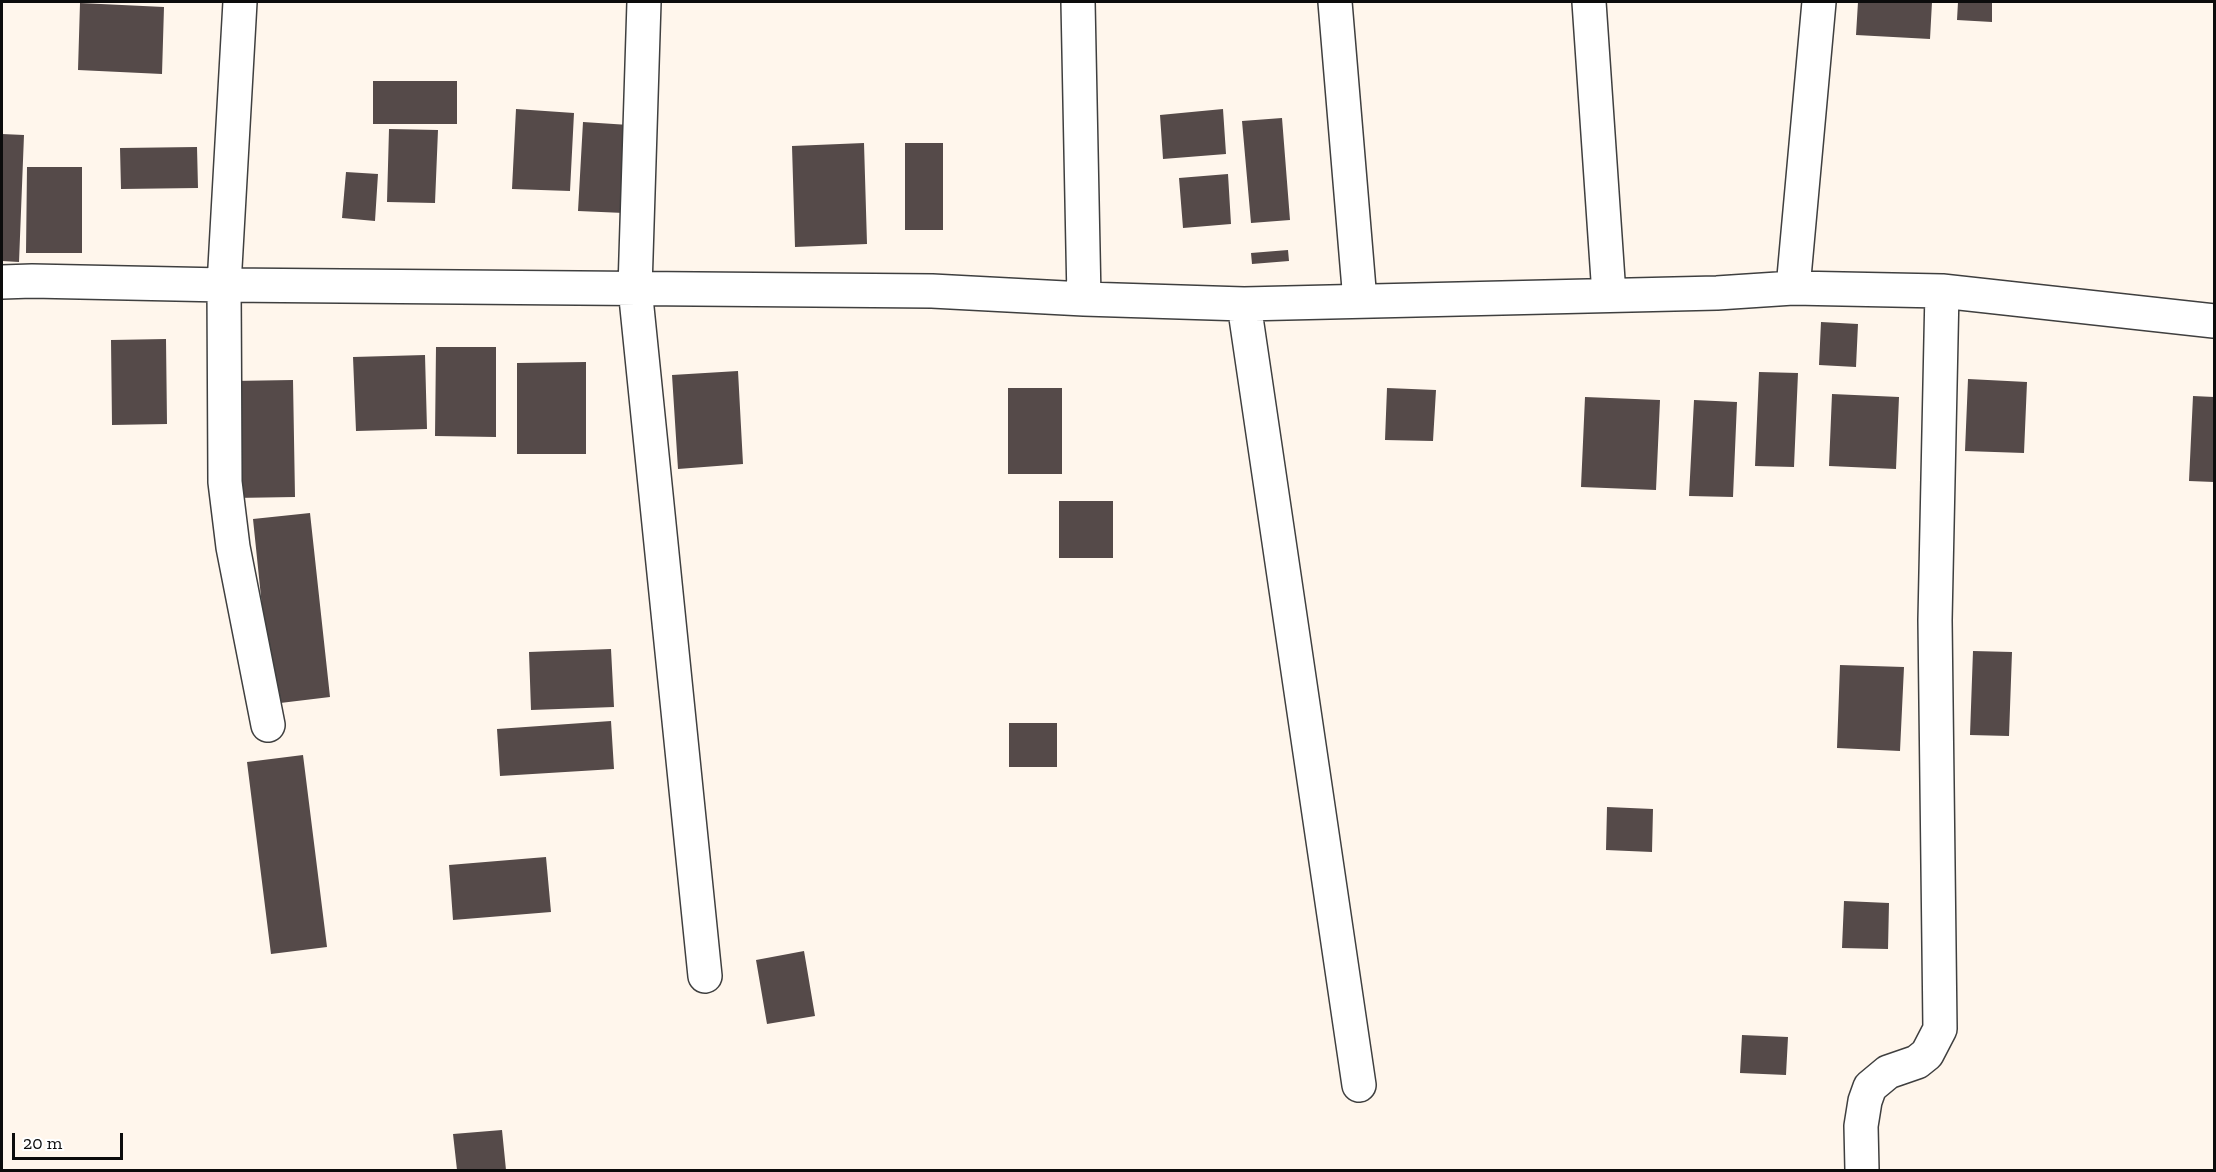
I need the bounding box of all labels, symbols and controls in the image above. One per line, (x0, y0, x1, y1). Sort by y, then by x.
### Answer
scale bar (15, 1121, 126, 1159)
text: 20 m (23, 1132, 62, 1154)

